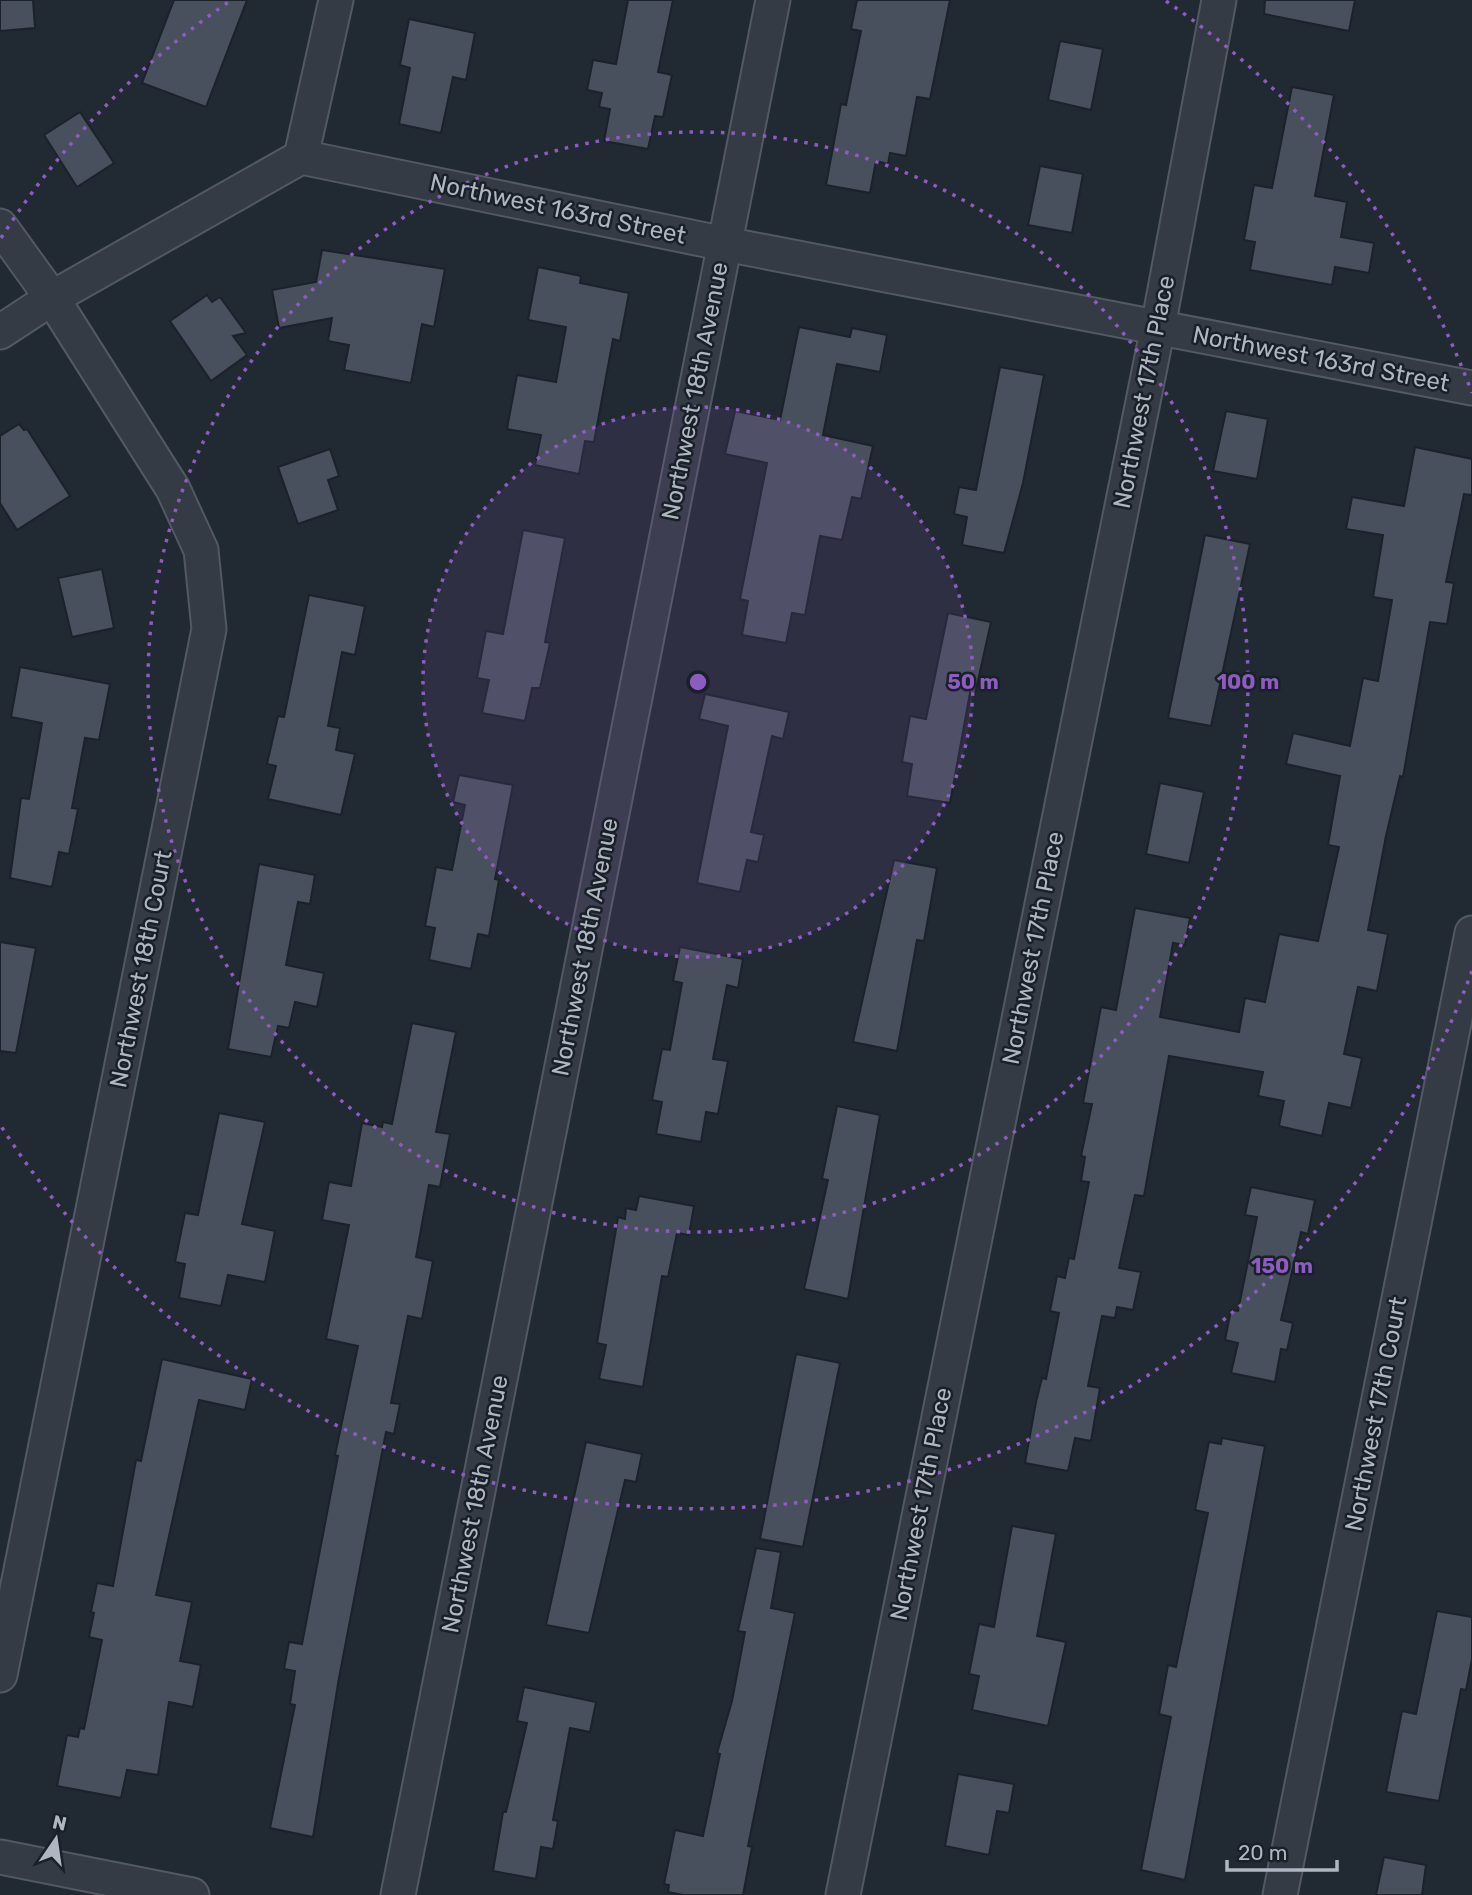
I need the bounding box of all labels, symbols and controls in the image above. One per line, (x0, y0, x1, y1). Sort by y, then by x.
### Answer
street label: Northwest 163rd Street (428, 168, 688, 250)
street label: Northwest 18th Avenue (656, 260, 734, 522)
street label: Northwest 17th Place (1108, 273, 1180, 511)
street label: Northwest 163rd Street (1190, 320, 1452, 398)
text: 50 m (947, 669, 999, 694)
text: 100 m (1217, 669, 1279, 694)
centre of rings (686, 670, 710, 694)
street label: Northwest 18th Avenue (546, 816, 624, 1078)
street label: Northwest 17th Place (997, 829, 1069, 1067)
street label: Northwest 18th Court (104, 848, 178, 1090)
text: 150 m (1251, 1253, 1313, 1278)
street label: Northwest 17th Court (1340, 1294, 1412, 1534)
street label: Northwest 18th Avenue (436, 1373, 514, 1635)
street label: Northwest 17th Place (885, 1385, 957, 1623)
north arrow (21, 1804, 91, 1874)
text: N (50, 1810, 69, 1836)
scale bar (1227, 1828, 1337, 1872)
text: 20 m (1238, 1840, 1287, 1865)

